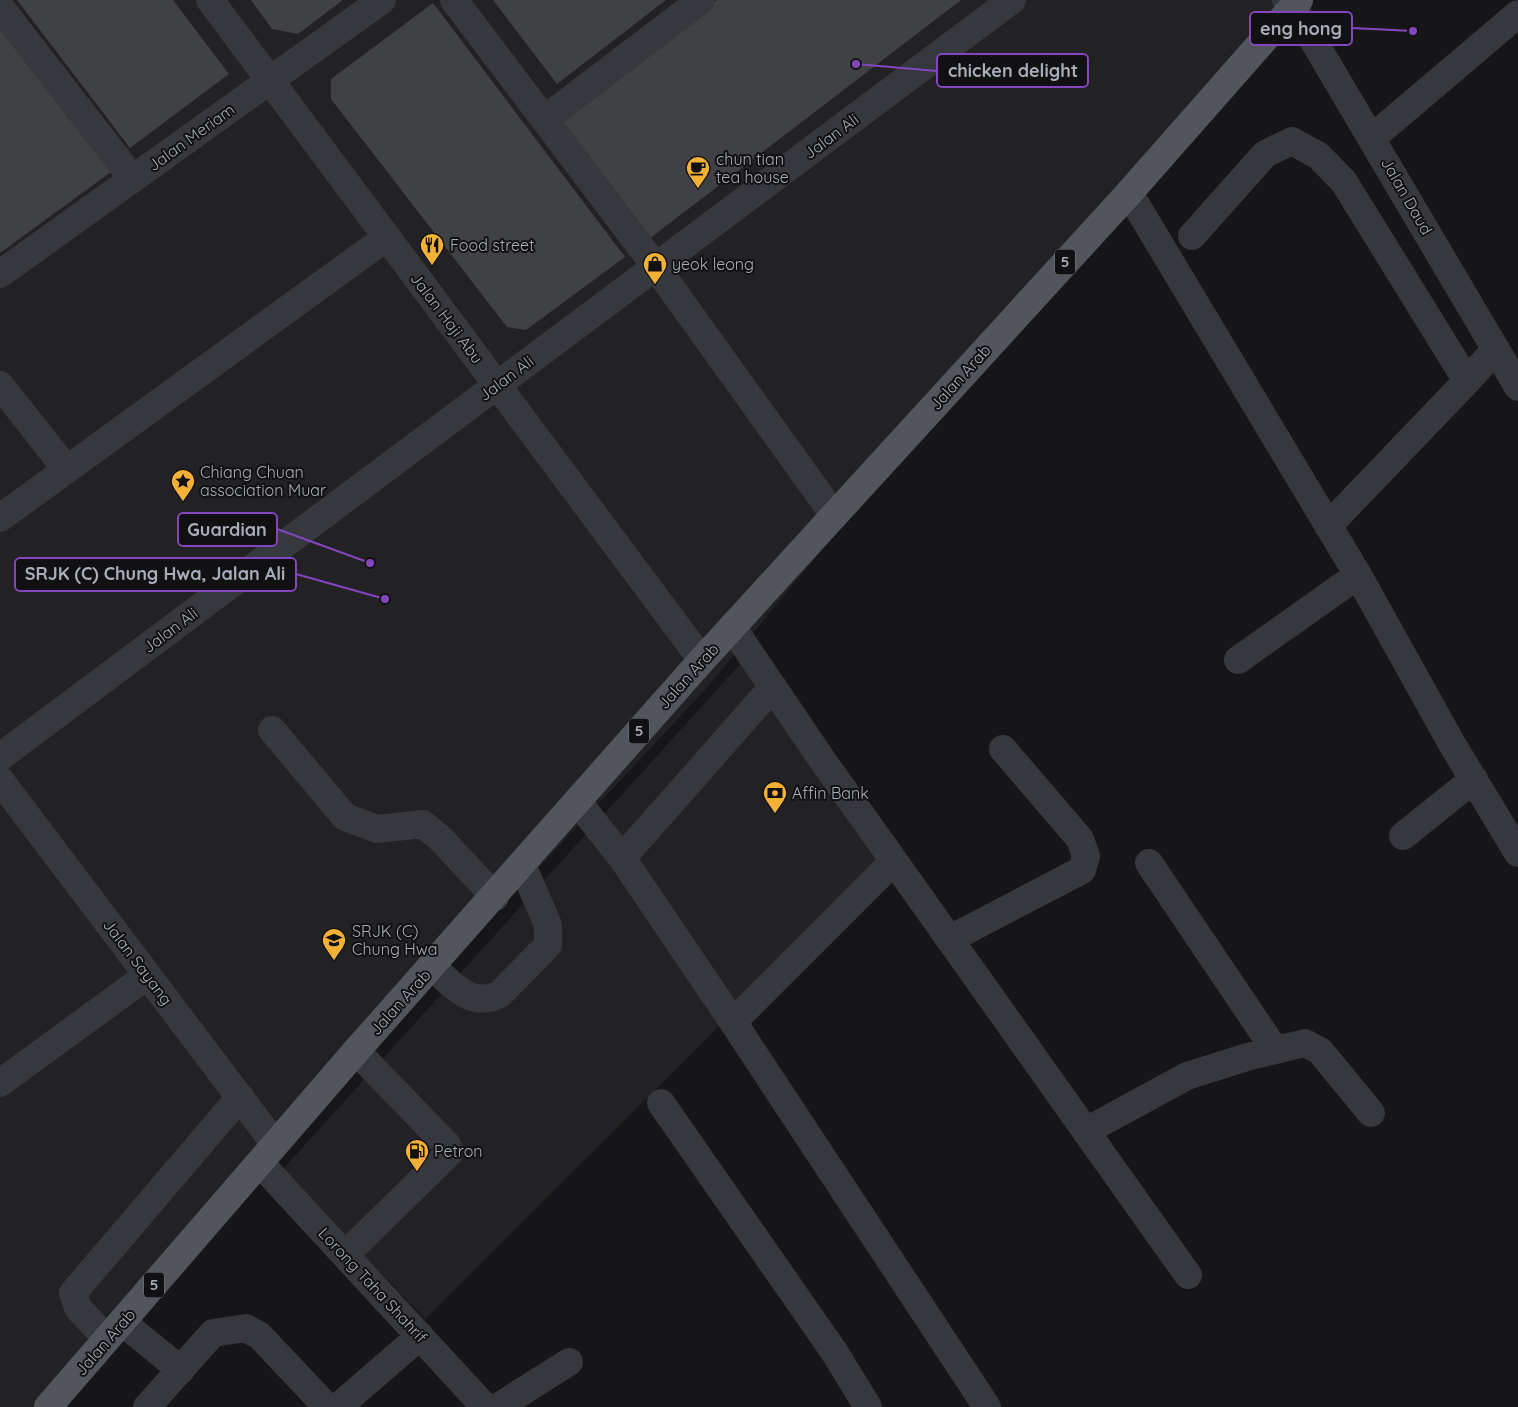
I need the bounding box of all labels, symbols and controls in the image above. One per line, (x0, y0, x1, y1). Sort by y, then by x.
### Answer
callout: eng hong (1250, 12, 1352, 45)
text: eng hong (1260, 17, 1342, 40)
callout: chicken delight (937, 54, 1088, 87)
text: chicken delight (948, 59, 1078, 82)
street label: Jalan Meriam (144, 99, 238, 175)
street label: Jalan Ali (800, 109, 862, 163)
place label: chun tian tea house (716, 149, 789, 187)
street label: Jalan Daud (1377, 154, 1437, 238)
cafe icon: chun tian tea house (685, 155, 711, 189)
restaurant icon: Food street (419, 232, 445, 266)
place label: Food street (450, 235, 534, 255)
road number: 5 (1055, 250, 1075, 274)
shop icon: yeok leong (642, 251, 668, 285)
place label: yeok leong (672, 254, 754, 274)
street label: Jalan Haji Abu (406, 269, 488, 367)
street label: Jalan Arab (925, 340, 995, 414)
street label: Jalan Ali (475, 351, 537, 405)
place label: Chiang Chuan association Muar (200, 462, 326, 500)
place icon: Chiang Chuan association Muar (170, 468, 196, 502)
callout: Guardian (178, 513, 277, 546)
text: Guardian (187, 518, 267, 541)
callout: SRJK (C) Chung Hwa, Jalan Ali (15, 558, 296, 591)
text: SRJK (C) Chung Hwa, Jalan Ali (25, 562, 285, 585)
street label: Jalan Ali (139, 603, 201, 657)
street label: Jalan Arab (653, 639, 723, 713)
road number: 5 (629, 718, 649, 744)
bank icon: Affin Bank (762, 780, 788, 814)
place label: Affin Bank (792, 783, 869, 803)
street label: Jalan Sayang (99, 915, 177, 1009)
place label: SRJK (C) Chung Hwa (352, 921, 438, 959)
school or university icon: SRJK (C) Chung Hwa (321, 927, 347, 961)
street label: Jalan Arab (365, 965, 435, 1039)
fuel station icon: Petron (404, 1138, 430, 1172)
place label: Petron (434, 1141, 483, 1161)
street label: Lorong Taha Shahrif (314, 1223, 432, 1347)
road number: 5 (144, 1272, 164, 1298)
street label: Jalan Arab (71, 1305, 139, 1379)

